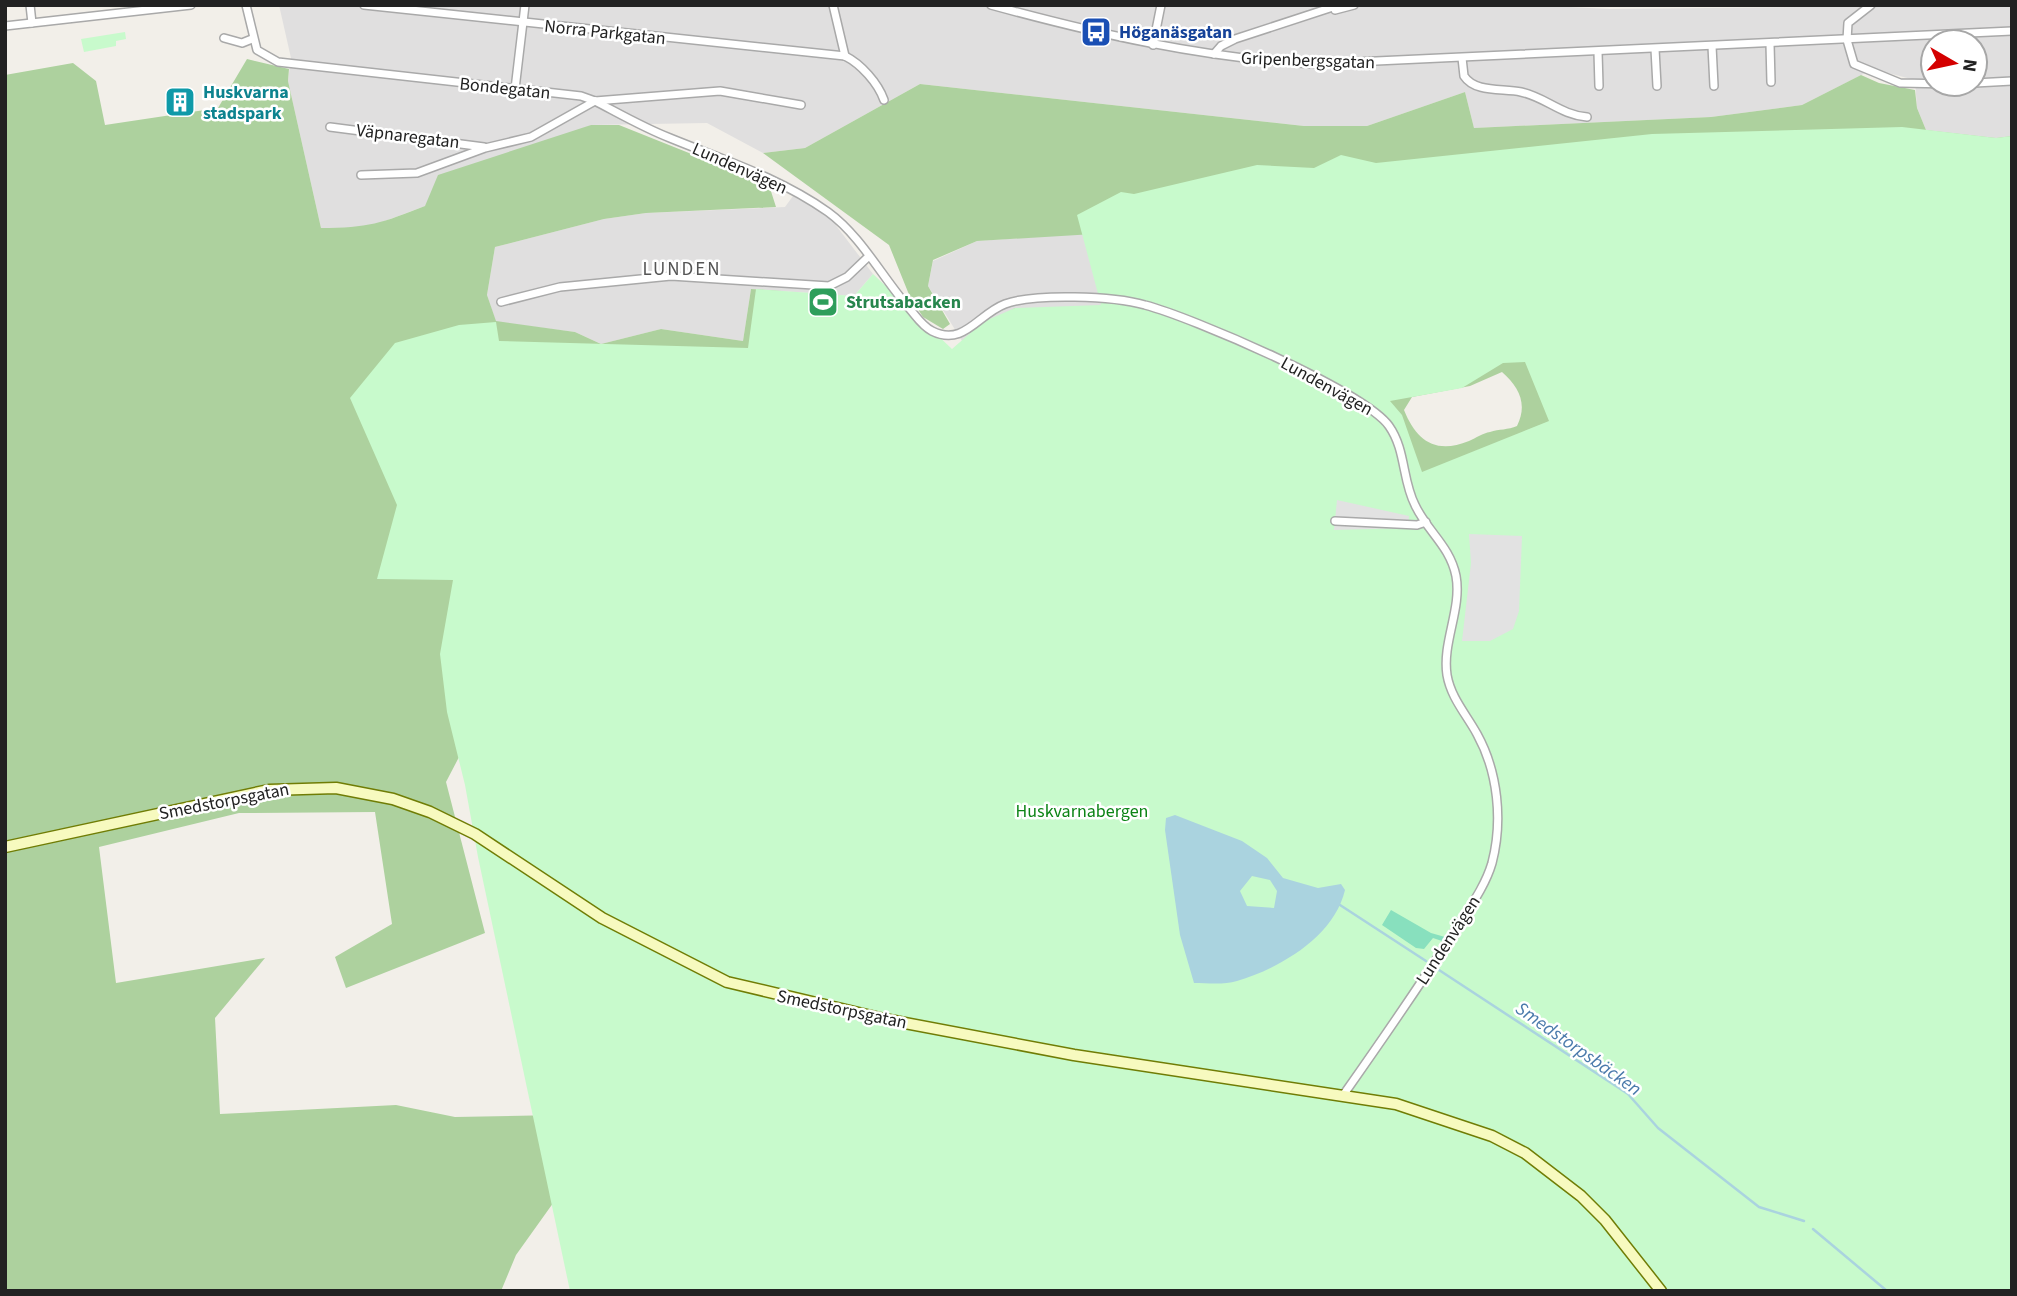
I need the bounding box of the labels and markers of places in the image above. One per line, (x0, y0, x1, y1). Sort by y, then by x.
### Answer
bus stop icon: Höganäsgatan (1079, 15, 1113, 49)
place label: Höganäsgatan (1119, 20, 1232, 45)
place label: Huskvarna stadspark (203, 80, 289, 126)
building icon: Huskvarna stadspark (163, 85, 197, 119)
sports icon: Strutsabacken (806, 285, 840, 319)
place label: Strutsabacken (846, 290, 961, 315)

